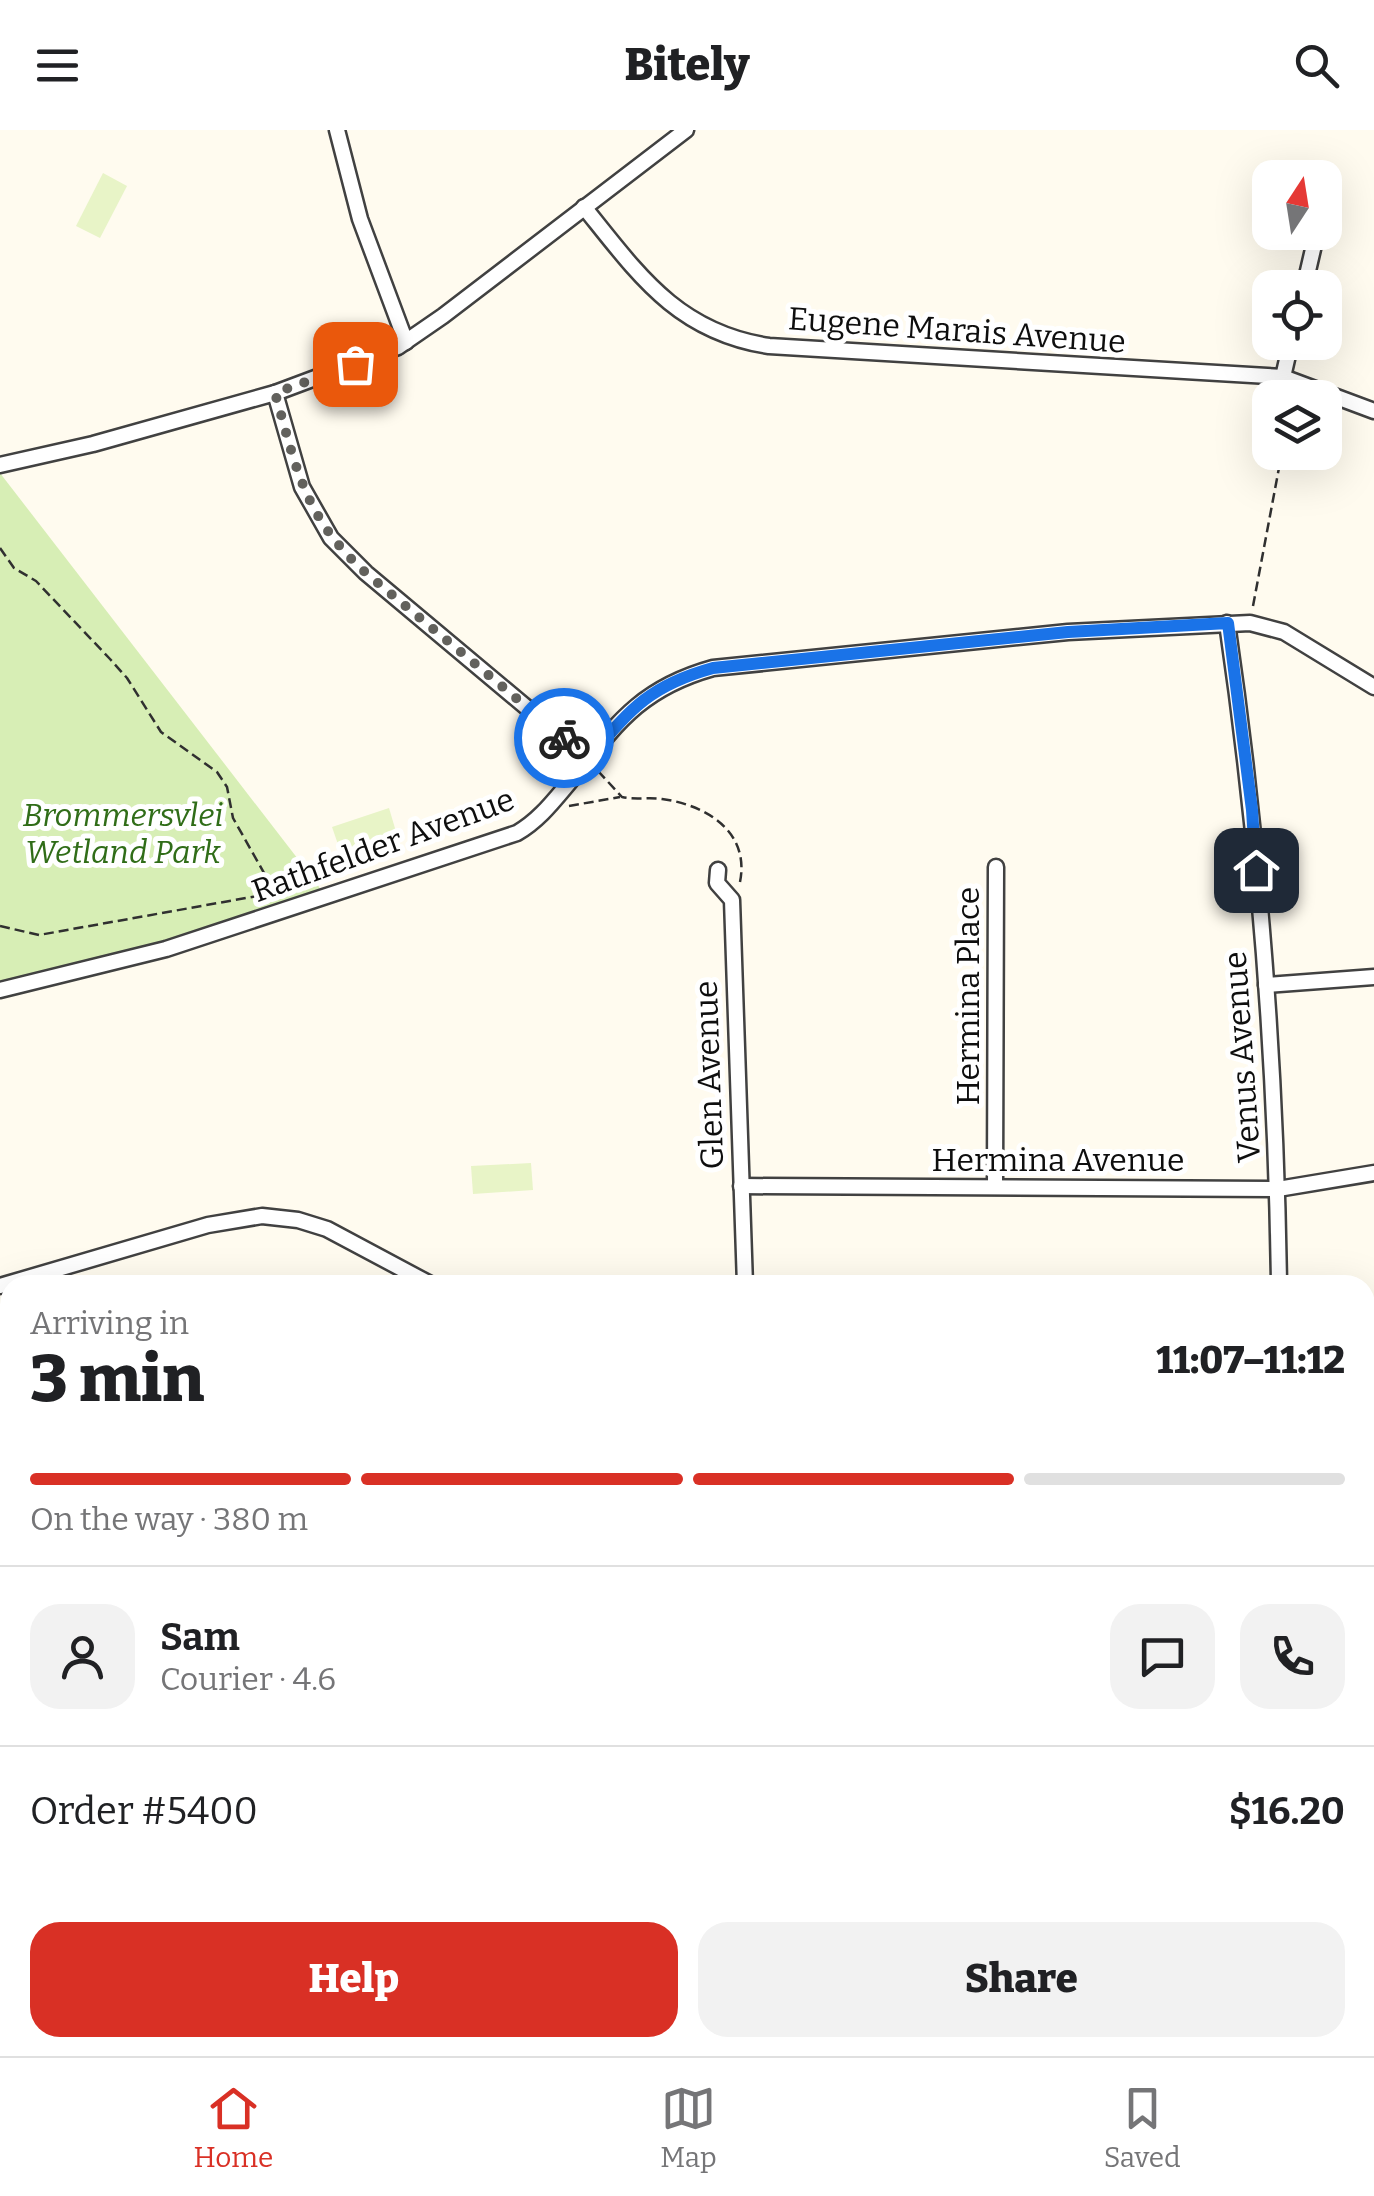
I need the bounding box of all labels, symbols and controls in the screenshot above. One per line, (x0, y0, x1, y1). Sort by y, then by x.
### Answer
icon: menu (30, 38, 85, 93)
text: Bitely (624, 38, 750, 92)
icon: search (1289, 38, 1344, 93)
north arrow (1252, 160, 1342, 250)
map controls (1252, 160, 1342, 470)
button: locate (1252, 270, 1342, 360)
street label: Eugene Marais Avenue (787, 299, 1127, 361)
pin (313, 322, 398, 407)
icon: bag (328, 337, 383, 392)
button: layers (1252, 380, 1342, 470)
courier (514, 688, 614, 788)
icon: bike (537, 711, 592, 766)
street label: Rathfelder Avenue (247, 780, 519, 910)
park label: Brommersvlei Wetland Park (23, 796, 223, 871)
pin (1214, 828, 1299, 913)
icon: home (1229, 843, 1284, 898)
street label: Hermina Place (949, 887, 987, 1105)
street label: Venus Avenue (1216, 950, 1268, 1164)
street label: Glen Avenue (687, 980, 731, 1170)
street label: Hermina Avenue (932, 1141, 1184, 1179)
text: Arriving in (30, 1304, 189, 1342)
text: 11:07–11:12 (1156, 1337, 1345, 1383)
text: 3 min (30, 1340, 204, 1418)
text: On the way · 380 m (30, 1500, 308, 1538)
button: person (30, 1604, 135, 1709)
button: chat (1110, 1604, 1215, 1709)
button: phone (1240, 1604, 1345, 1709)
text: Sam (160, 1614, 240, 1660)
text: Courier · 4.6 (160, 1660, 336, 1698)
text: Order #5400 (30, 1788, 258, 1834)
text: $16.20 (1229, 1788, 1345, 1834)
button: Help (30, 1922, 678, 2037)
button: Share (698, 1922, 1345, 2037)
tab: Home (193, 2081, 273, 2174)
tab: Map (660, 2081, 717, 2174)
tab: Saved (1104, 2081, 1181, 2174)

